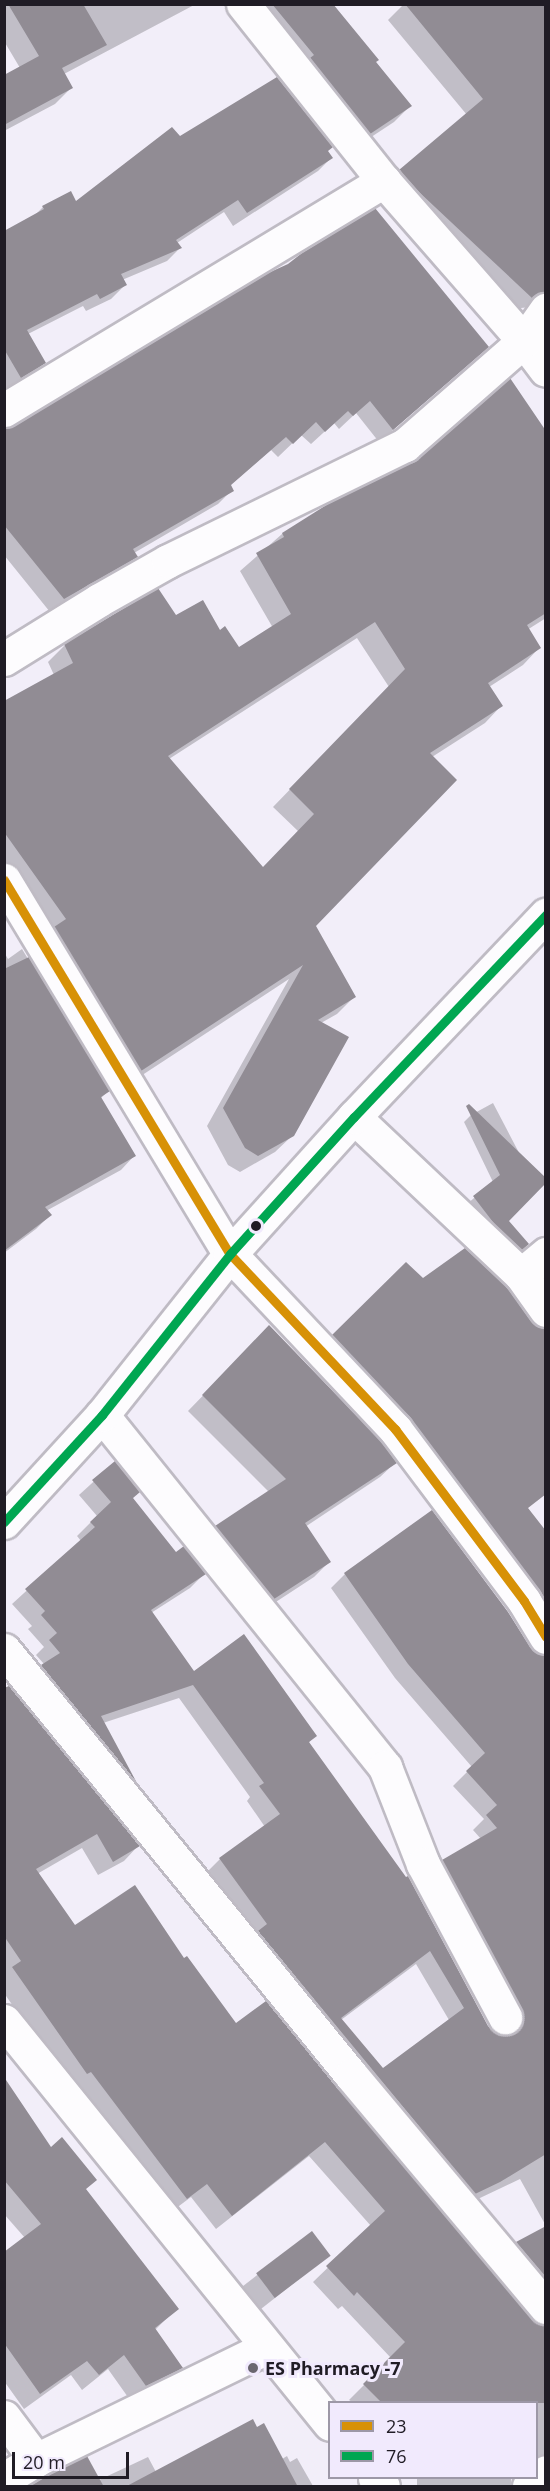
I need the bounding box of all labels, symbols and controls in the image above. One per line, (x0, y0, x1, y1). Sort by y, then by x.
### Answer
unlabelled marker (250, 1220, 262, 1232)
place label: ES Pharmacy -7 (265, 2357, 401, 2379)
marker: ES Pharmacy -7 (246, 2361, 260, 2375)
legend (328, 2401, 538, 2479)
text: 23 (386, 2414, 407, 2438)
scale bar (15, 2440, 132, 2478)
text: 76 (386, 2444, 407, 2468)
text: 20 m (23, 2450, 65, 2474)

